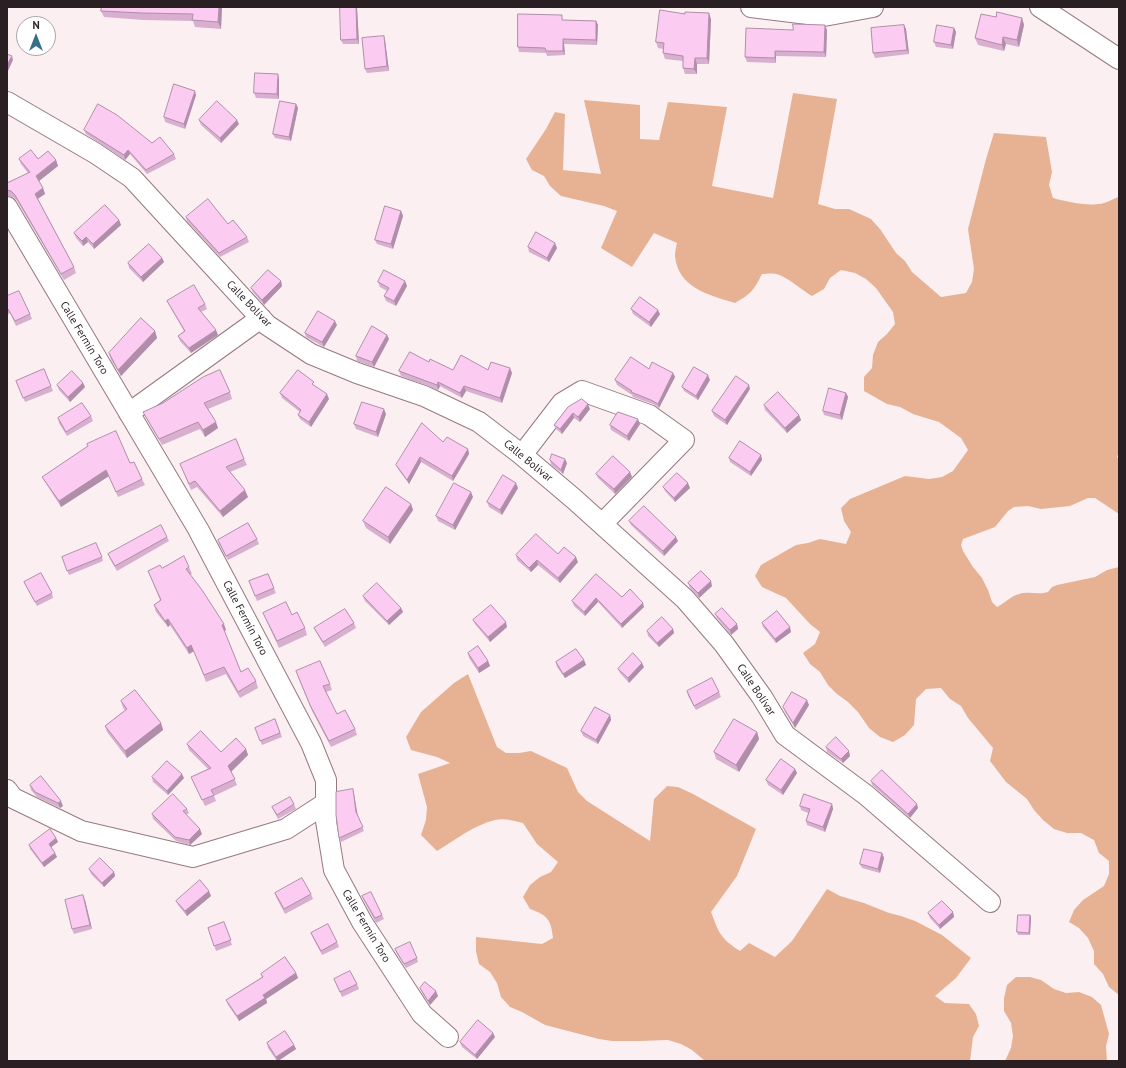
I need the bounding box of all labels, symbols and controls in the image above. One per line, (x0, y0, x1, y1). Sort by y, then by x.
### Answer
north arrow (16, 16, 56, 56)
text: N (32, 18, 40, 32)
street label: Calle Bolívar (224, 278, 274, 330)
street label: Calle Fermín Toro (57, 299, 111, 377)
street label: Calle Bolívar (501, 437, 555, 485)
street label: Calle Fermín Toro (220, 578, 270, 658)
street label: Calle Bolívar (734, 662, 778, 718)
street label: Calle Fermín Toro (339, 887, 393, 965)

